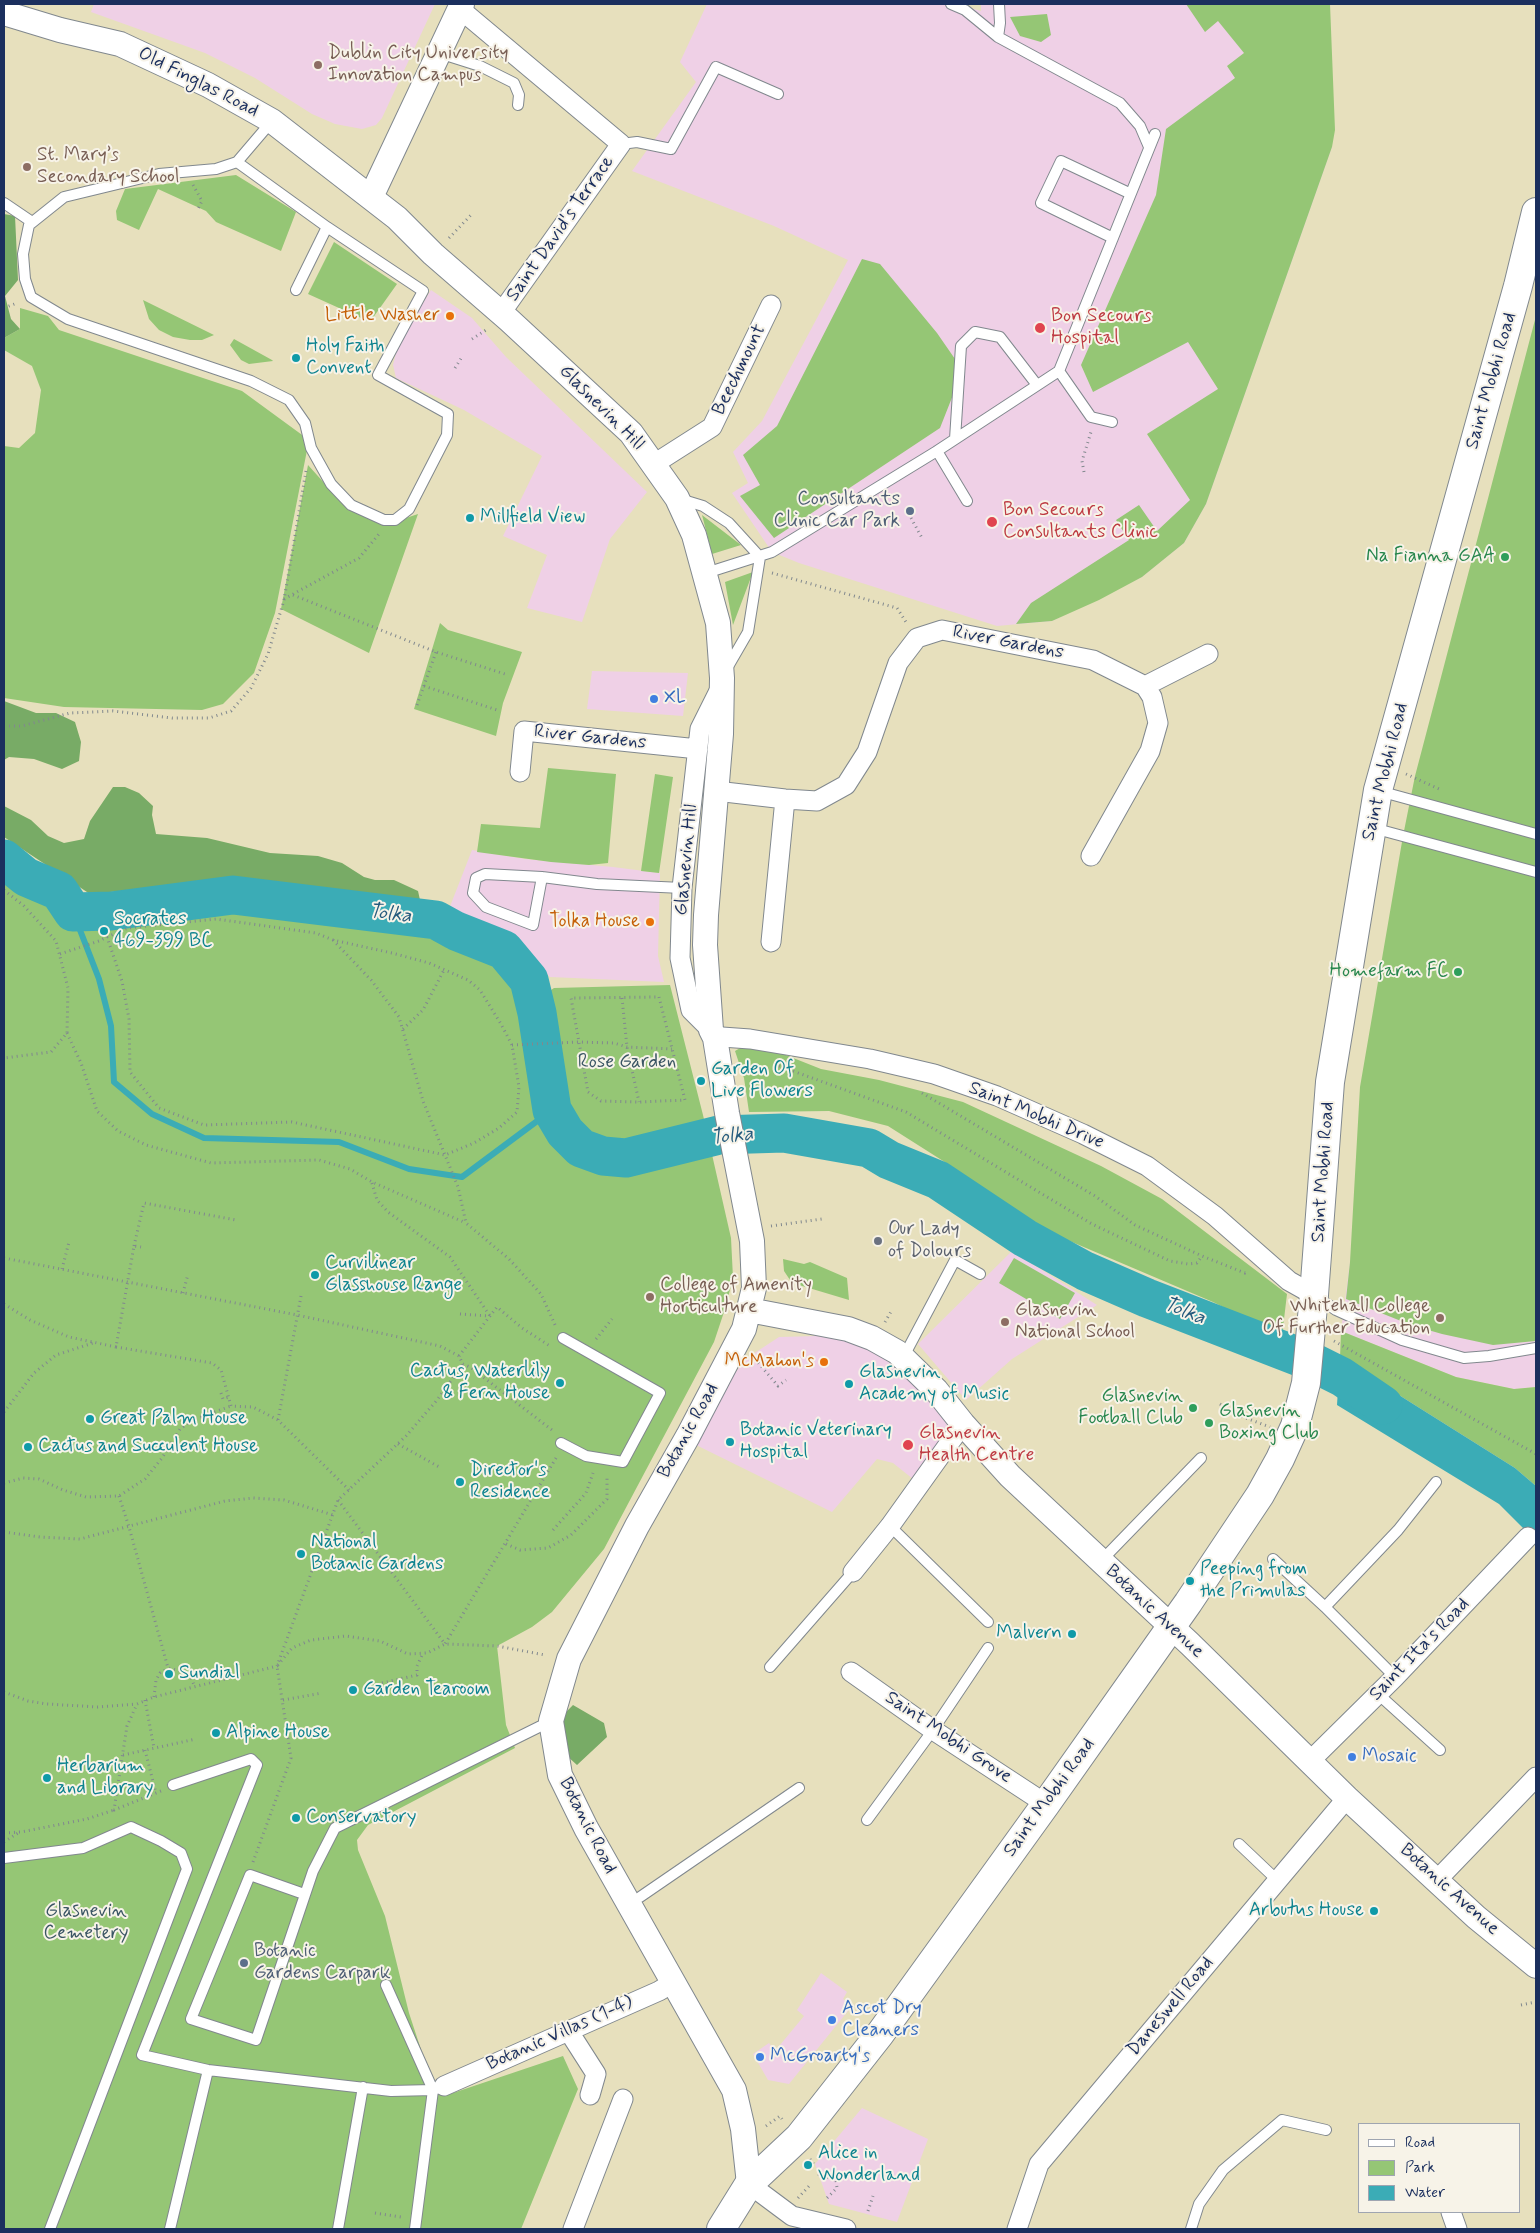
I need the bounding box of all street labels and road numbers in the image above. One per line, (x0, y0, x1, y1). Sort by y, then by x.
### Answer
street label: Old Finglas Road (134, 43, 262, 123)
street label: Saint David's Terrace (502, 152, 620, 306)
street label: Saint Mobhi Road (1462, 310, 1522, 452)
street label: Beechmount (708, 321, 772, 419)
street label: Glasnevin Hill (553, 360, 649, 456)
street label: River Gardens (950, 621, 1066, 665)
street label: Saint Mobhi Road (1358, 701, 1414, 843)
street label: River Gardens (533, 721, 647, 755)
street label: Glasnevin Hill (671, 803, 703, 917)
street label: Saint Mobhi Drive (965, 1077, 1107, 1155)
street label: Saint Mobhi Road (1308, 1101, 1340, 1243)
street label: Botanic Road (654, 1380, 724, 1482)
street label: Botanic Avenue (1100, 1561, 1208, 1663)
street label: Saint Ita's Road (1365, 1594, 1475, 1706)
street label: Saint Mobhi Grove (880, 1687, 1016, 1789)
street label: Saint Mobhi Road (999, 1734, 1101, 1862)
street label: Botanic Road (553, 1774, 621, 1878)
street label: Botanic Avenue (1394, 1839, 1504, 1941)
street label: Daneswell Road (1123, 1952, 1219, 2062)
street label: Botanic Villas (1-4) (483, 1992, 637, 2076)

